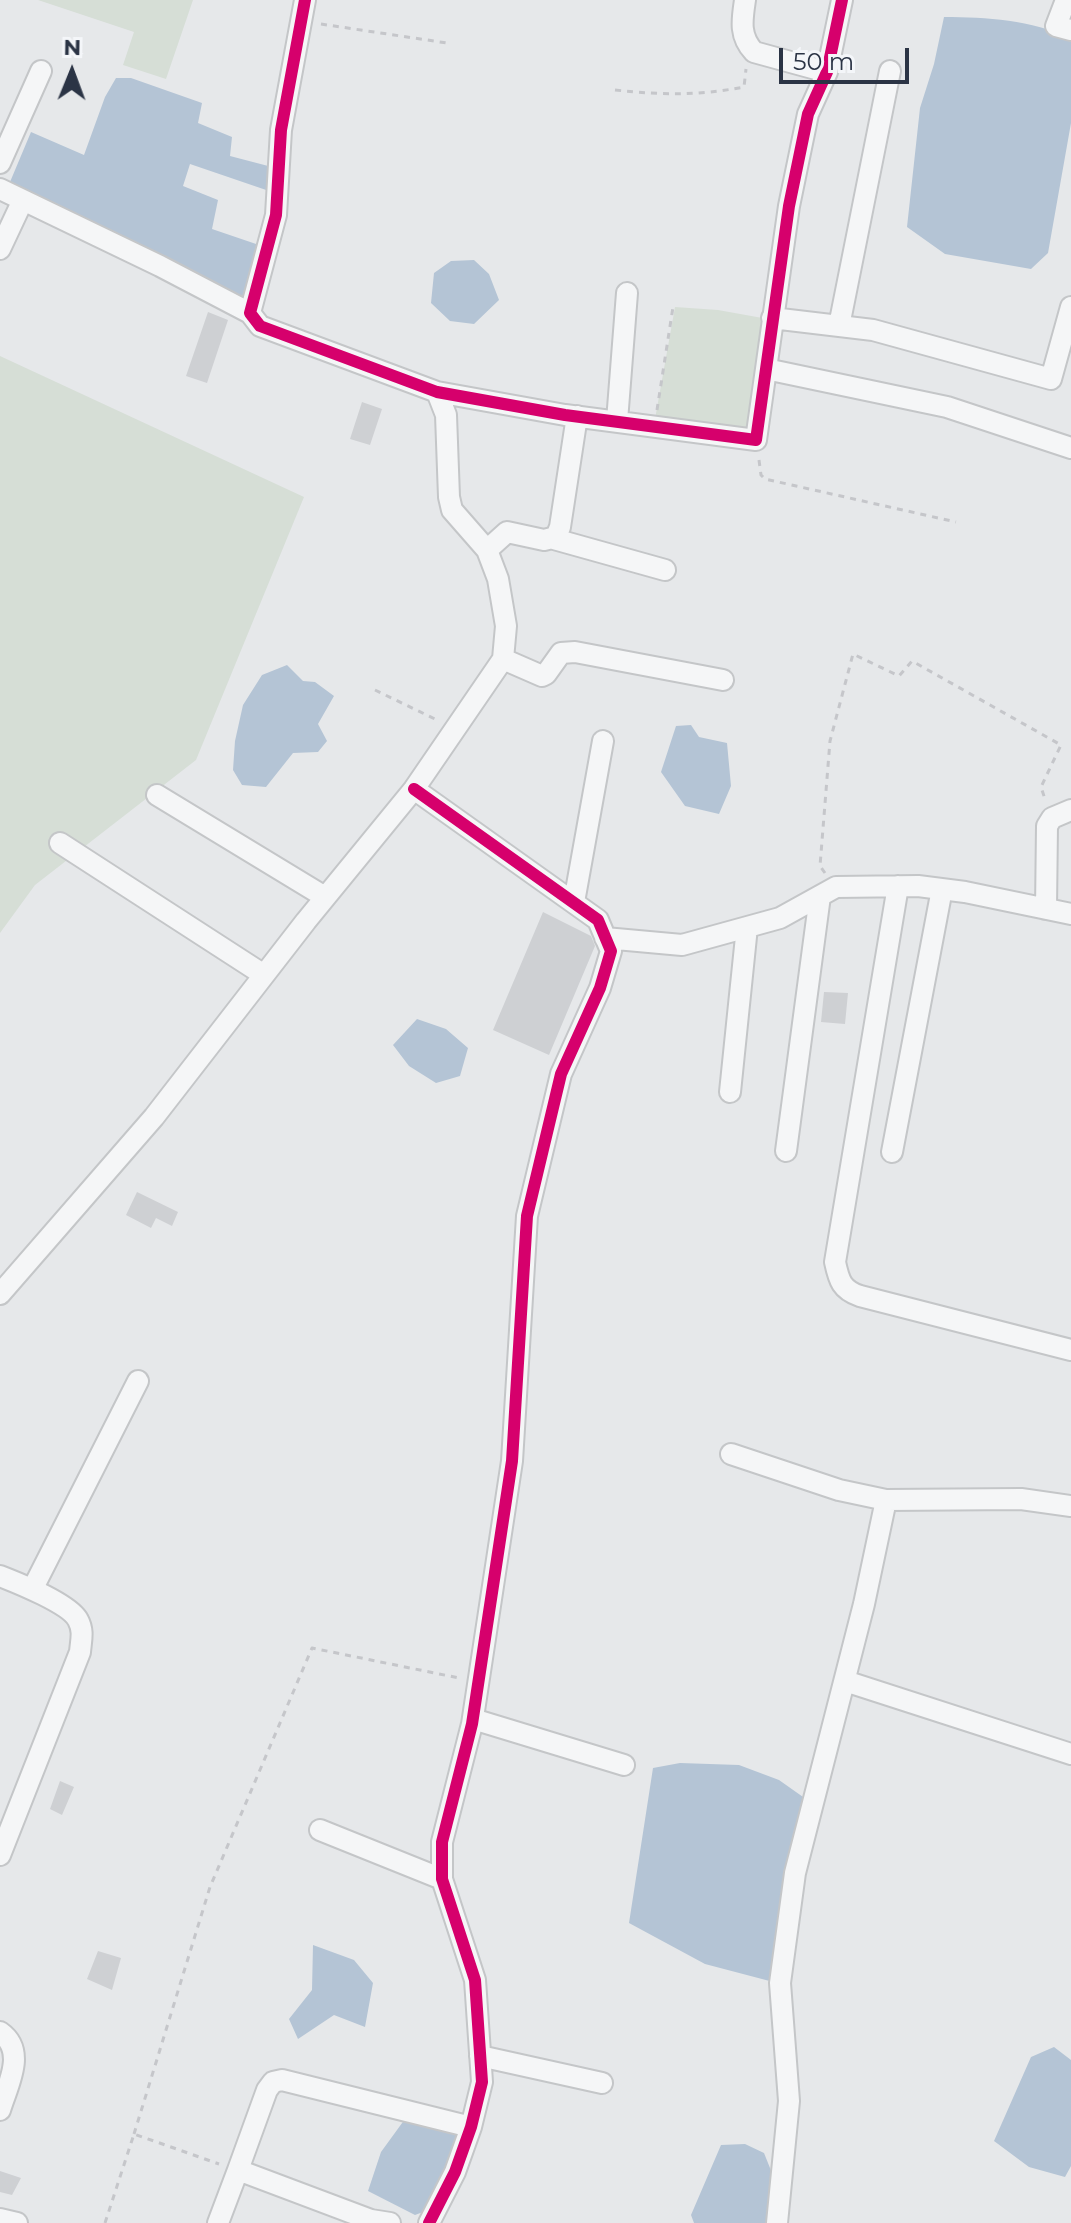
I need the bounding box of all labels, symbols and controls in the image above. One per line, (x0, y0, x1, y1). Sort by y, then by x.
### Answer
north arrow (32, 32, 112, 112)
scale bar (783, 32, 913, 82)
text: N (63, 34, 82, 61)
text: 50 m (793, 47, 854, 76)

